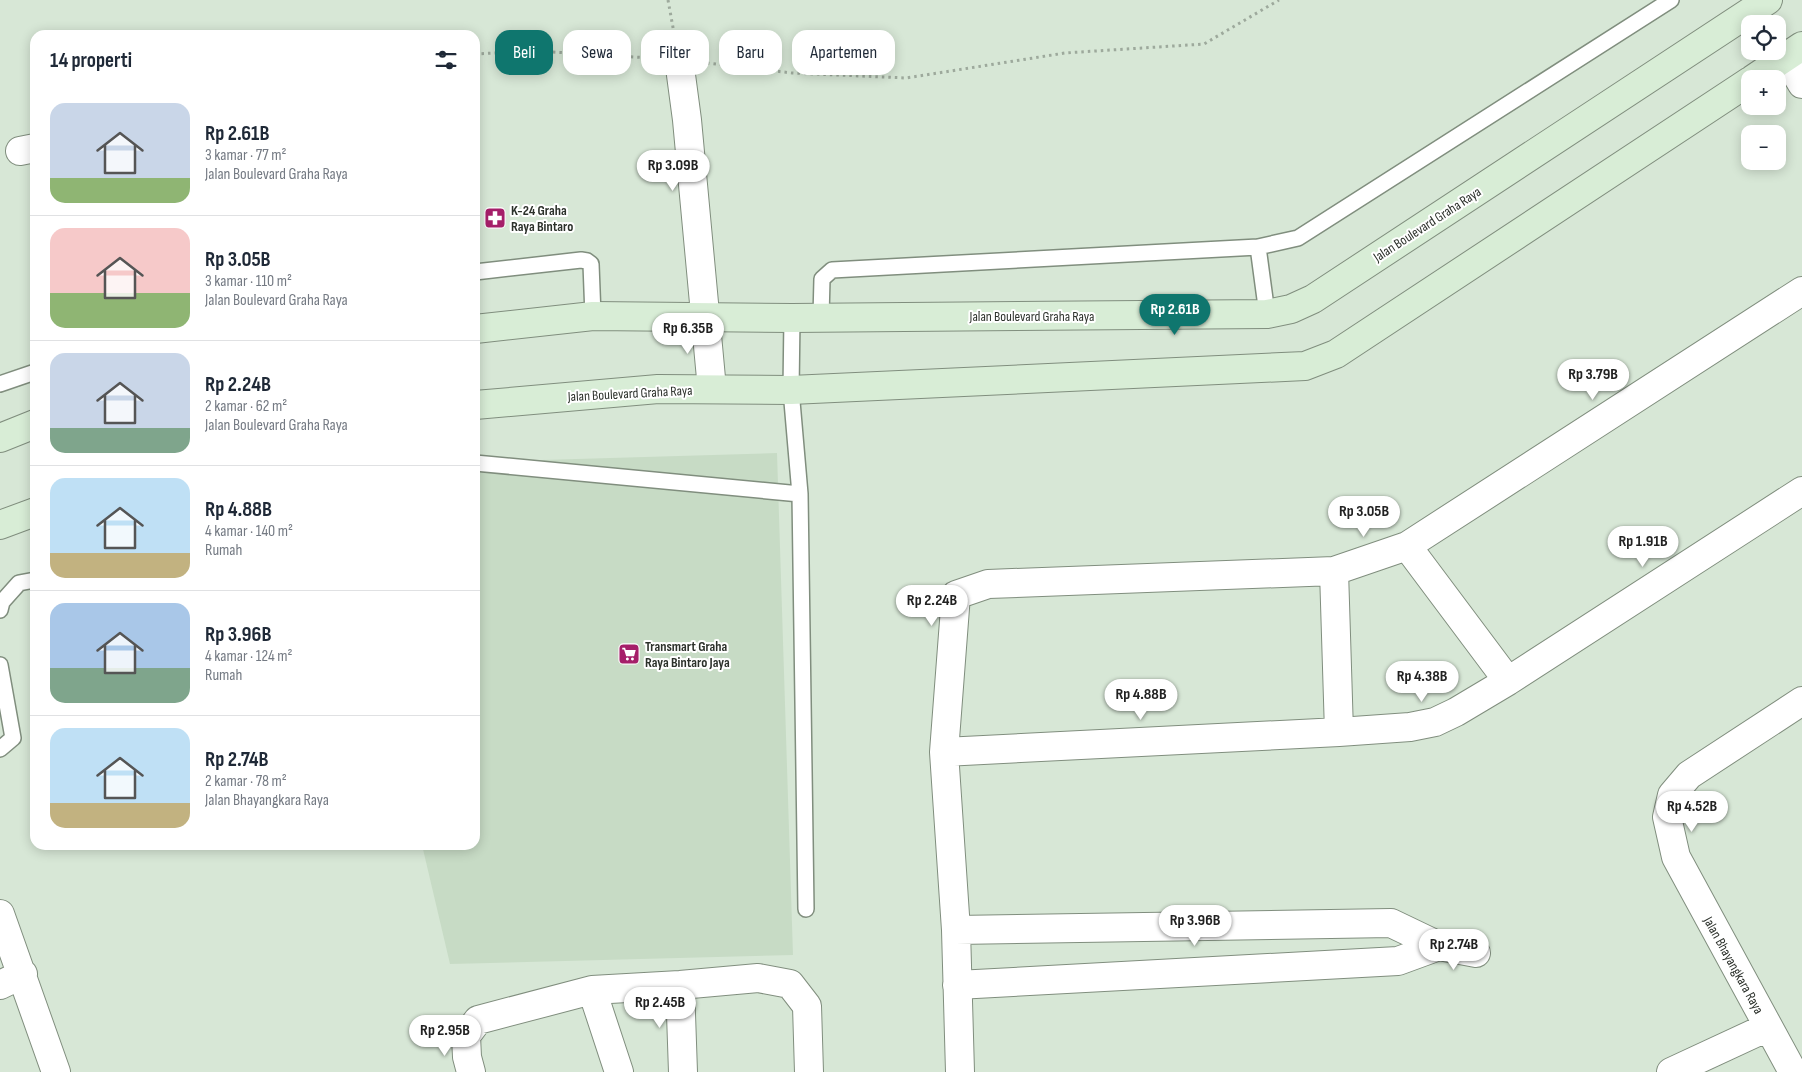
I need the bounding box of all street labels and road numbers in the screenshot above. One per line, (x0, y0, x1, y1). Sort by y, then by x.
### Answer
street label: Jalan Boulevard Graha Raya (1369, 183, 1484, 266)
street label: Jalan Boulevard Graha Raya (969, 308, 1094, 325)
street label: Jalan Boulevard Graha Raya (566, 382, 693, 405)
street label: Jalan Bhayangkara Raya (1699, 913, 1767, 1017)

